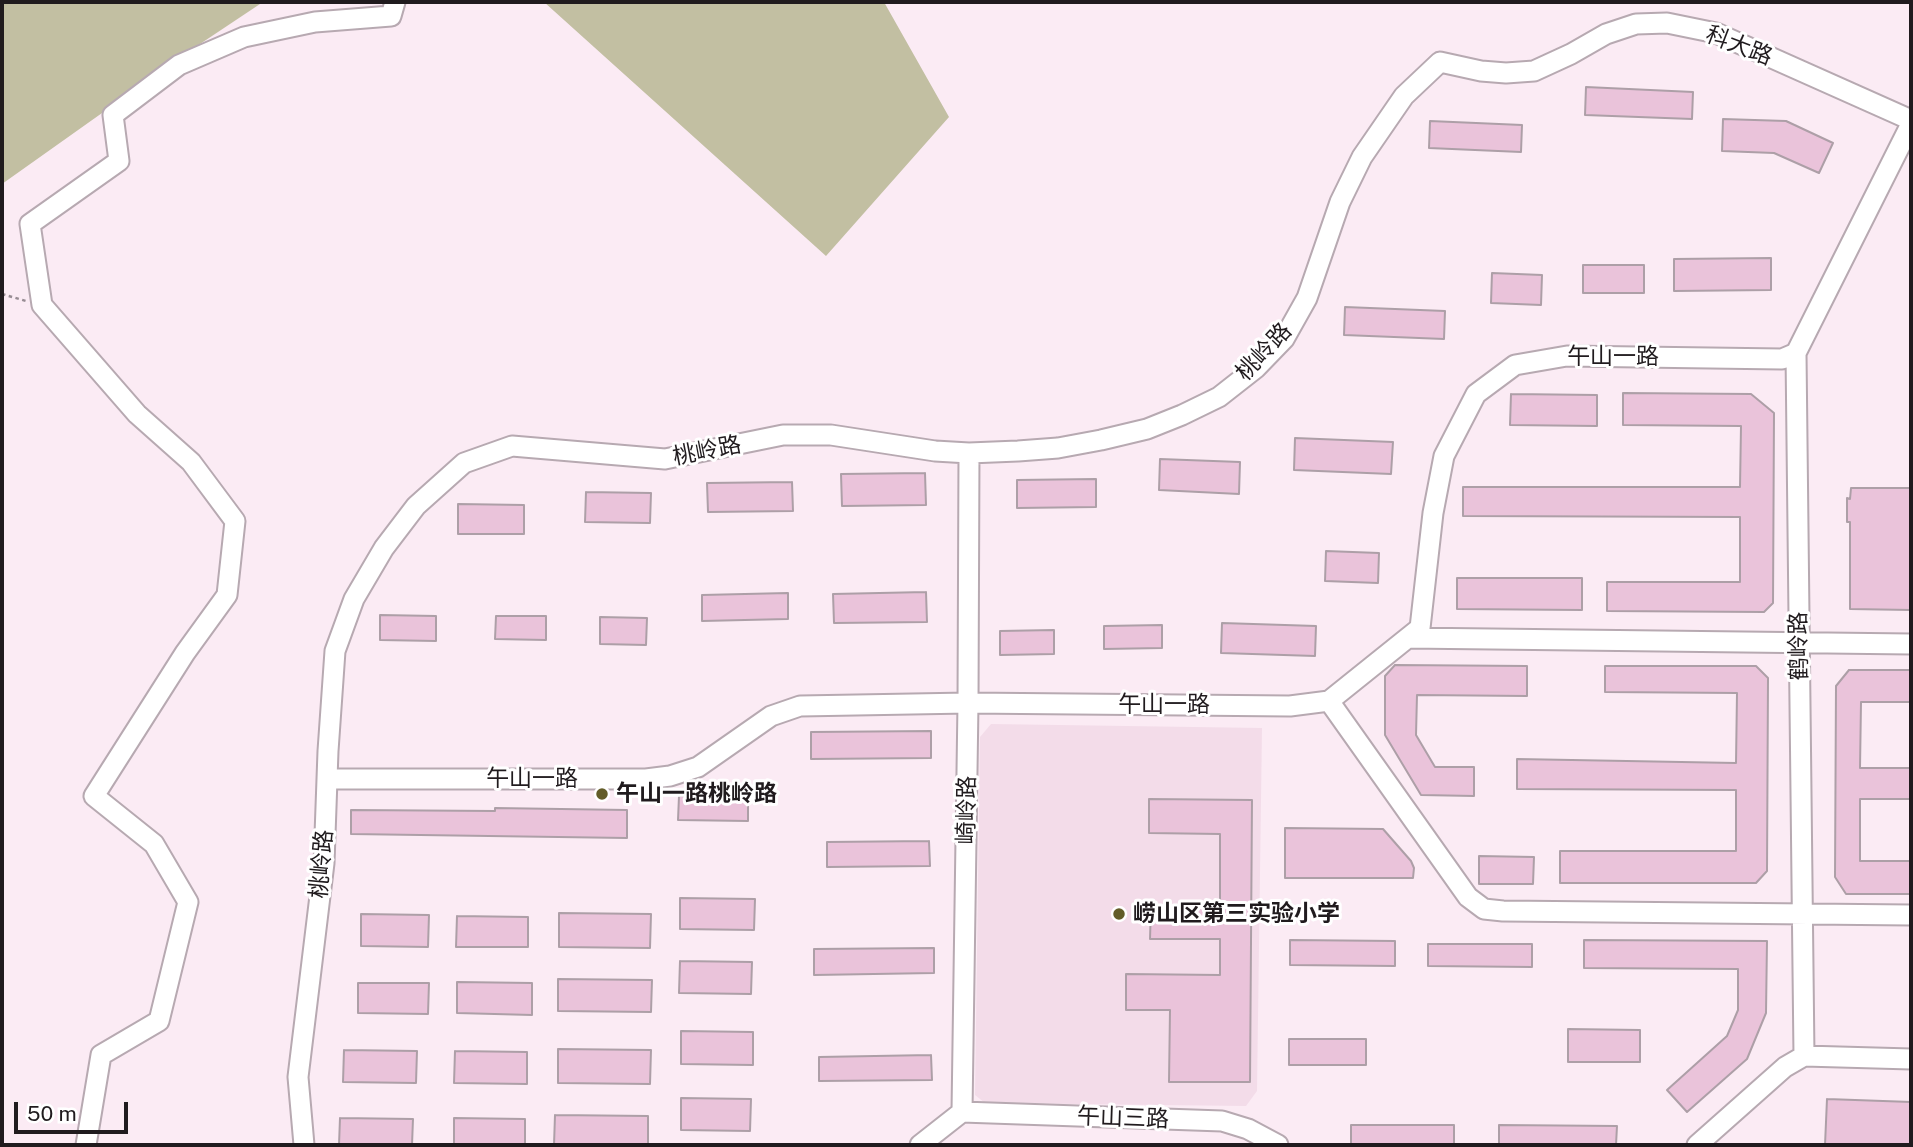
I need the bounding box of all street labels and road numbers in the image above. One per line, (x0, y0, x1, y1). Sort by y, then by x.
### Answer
street label: 科大路 (1702, 21, 1776, 71)
street label: 桃岭路 (1230, 317, 1298, 387)
street label: 午山一路 (1567, 343, 1659, 371)
street label: 桃岭路 (671, 431, 743, 471)
street label: 鹤岭路 (1785, 611, 1813, 681)
street label: 午山一路 (1118, 691, 1210, 719)
street label: 午山一路 (486, 765, 578, 793)
street label: 崎岭路 (953, 775, 981, 845)
street label: 桃岭路 (305, 828, 339, 900)
street label: 午山三路 (1077, 1103, 1169, 1133)

